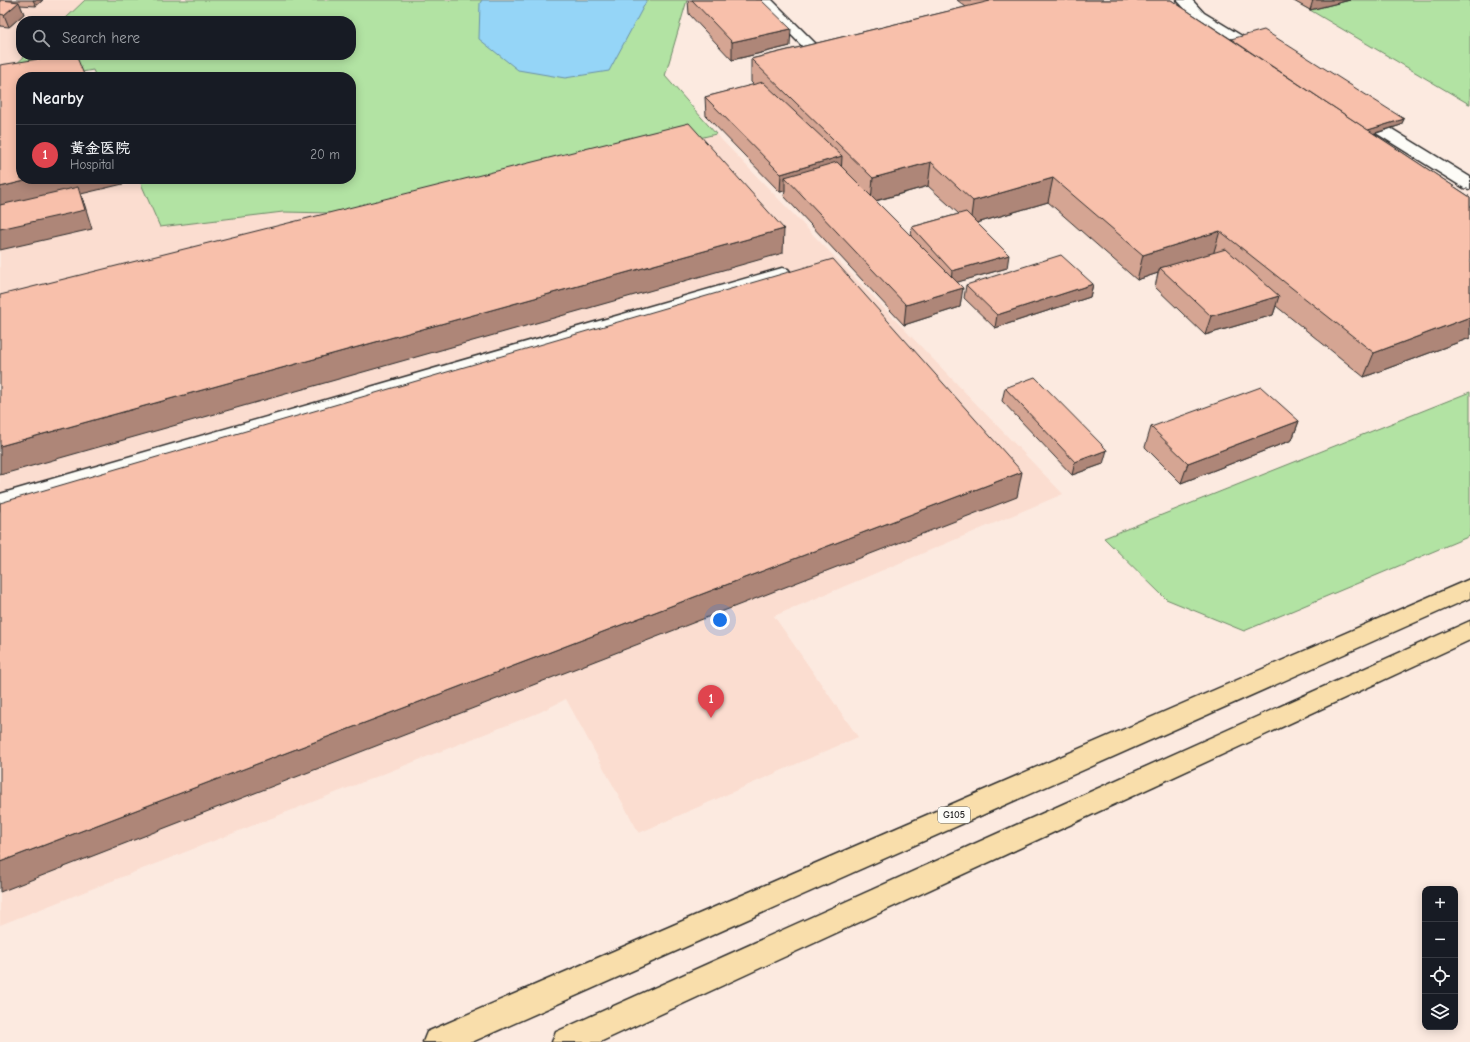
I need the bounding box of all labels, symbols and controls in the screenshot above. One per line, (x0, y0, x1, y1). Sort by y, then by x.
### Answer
search box (16, 16, 356, 60)
icon: search (30, 27, 52, 49)
text: Search here (62, 29, 140, 47)
text: Nearby (32, 89, 83, 108)
text: 黄金医院 (70, 139, 130, 157)
text: 1 (42, 147, 48, 162)
text: 20 m (310, 147, 340, 162)
text: Hospital (70, 157, 114, 172)
your location (710, 610, 730, 630)
pin: 1 (698, 685, 724, 718)
road number: G105 (938, 807, 970, 823)
map controls (1422, 886, 1458, 1030)
button: + (1422, 886, 1458, 922)
button: − (1422, 922, 1458, 958)
button: locate (1422, 958, 1458, 994)
button: layers (1422, 994, 1458, 1030)

